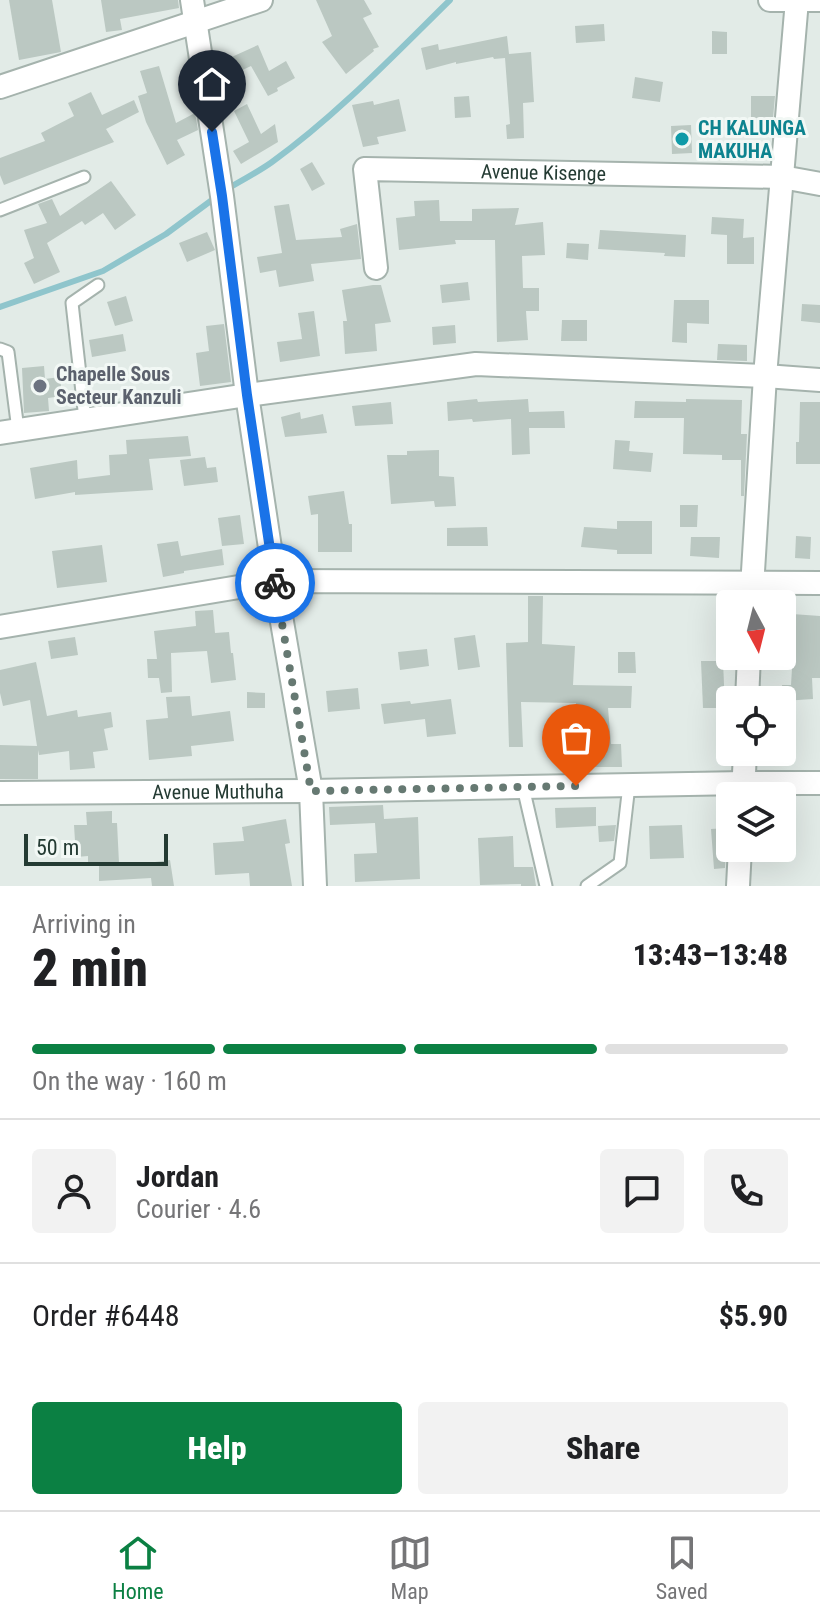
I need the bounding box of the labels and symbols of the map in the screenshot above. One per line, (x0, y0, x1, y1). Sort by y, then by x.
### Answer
pin (178, 50, 246, 132)
place label: CH KALUNGA MAKUHA (698, 116, 806, 163)
marker: CH KALUNGA MAKUHA (673, 130, 691, 148)
street label: Avenue Kisenge (481, 159, 606, 186)
place label: Chapelle Sous Secteur Kanzuli (56, 362, 182, 409)
marker: Chapelle Sous Secteur Kanzuli (31, 377, 49, 395)
courier (235, 543, 315, 623)
north arrow (716, 590, 796, 670)
pin (542, 704, 610, 786)
street label: Avenue Muthuha (152, 779, 284, 804)
scale bar (24, 830, 168, 866)

